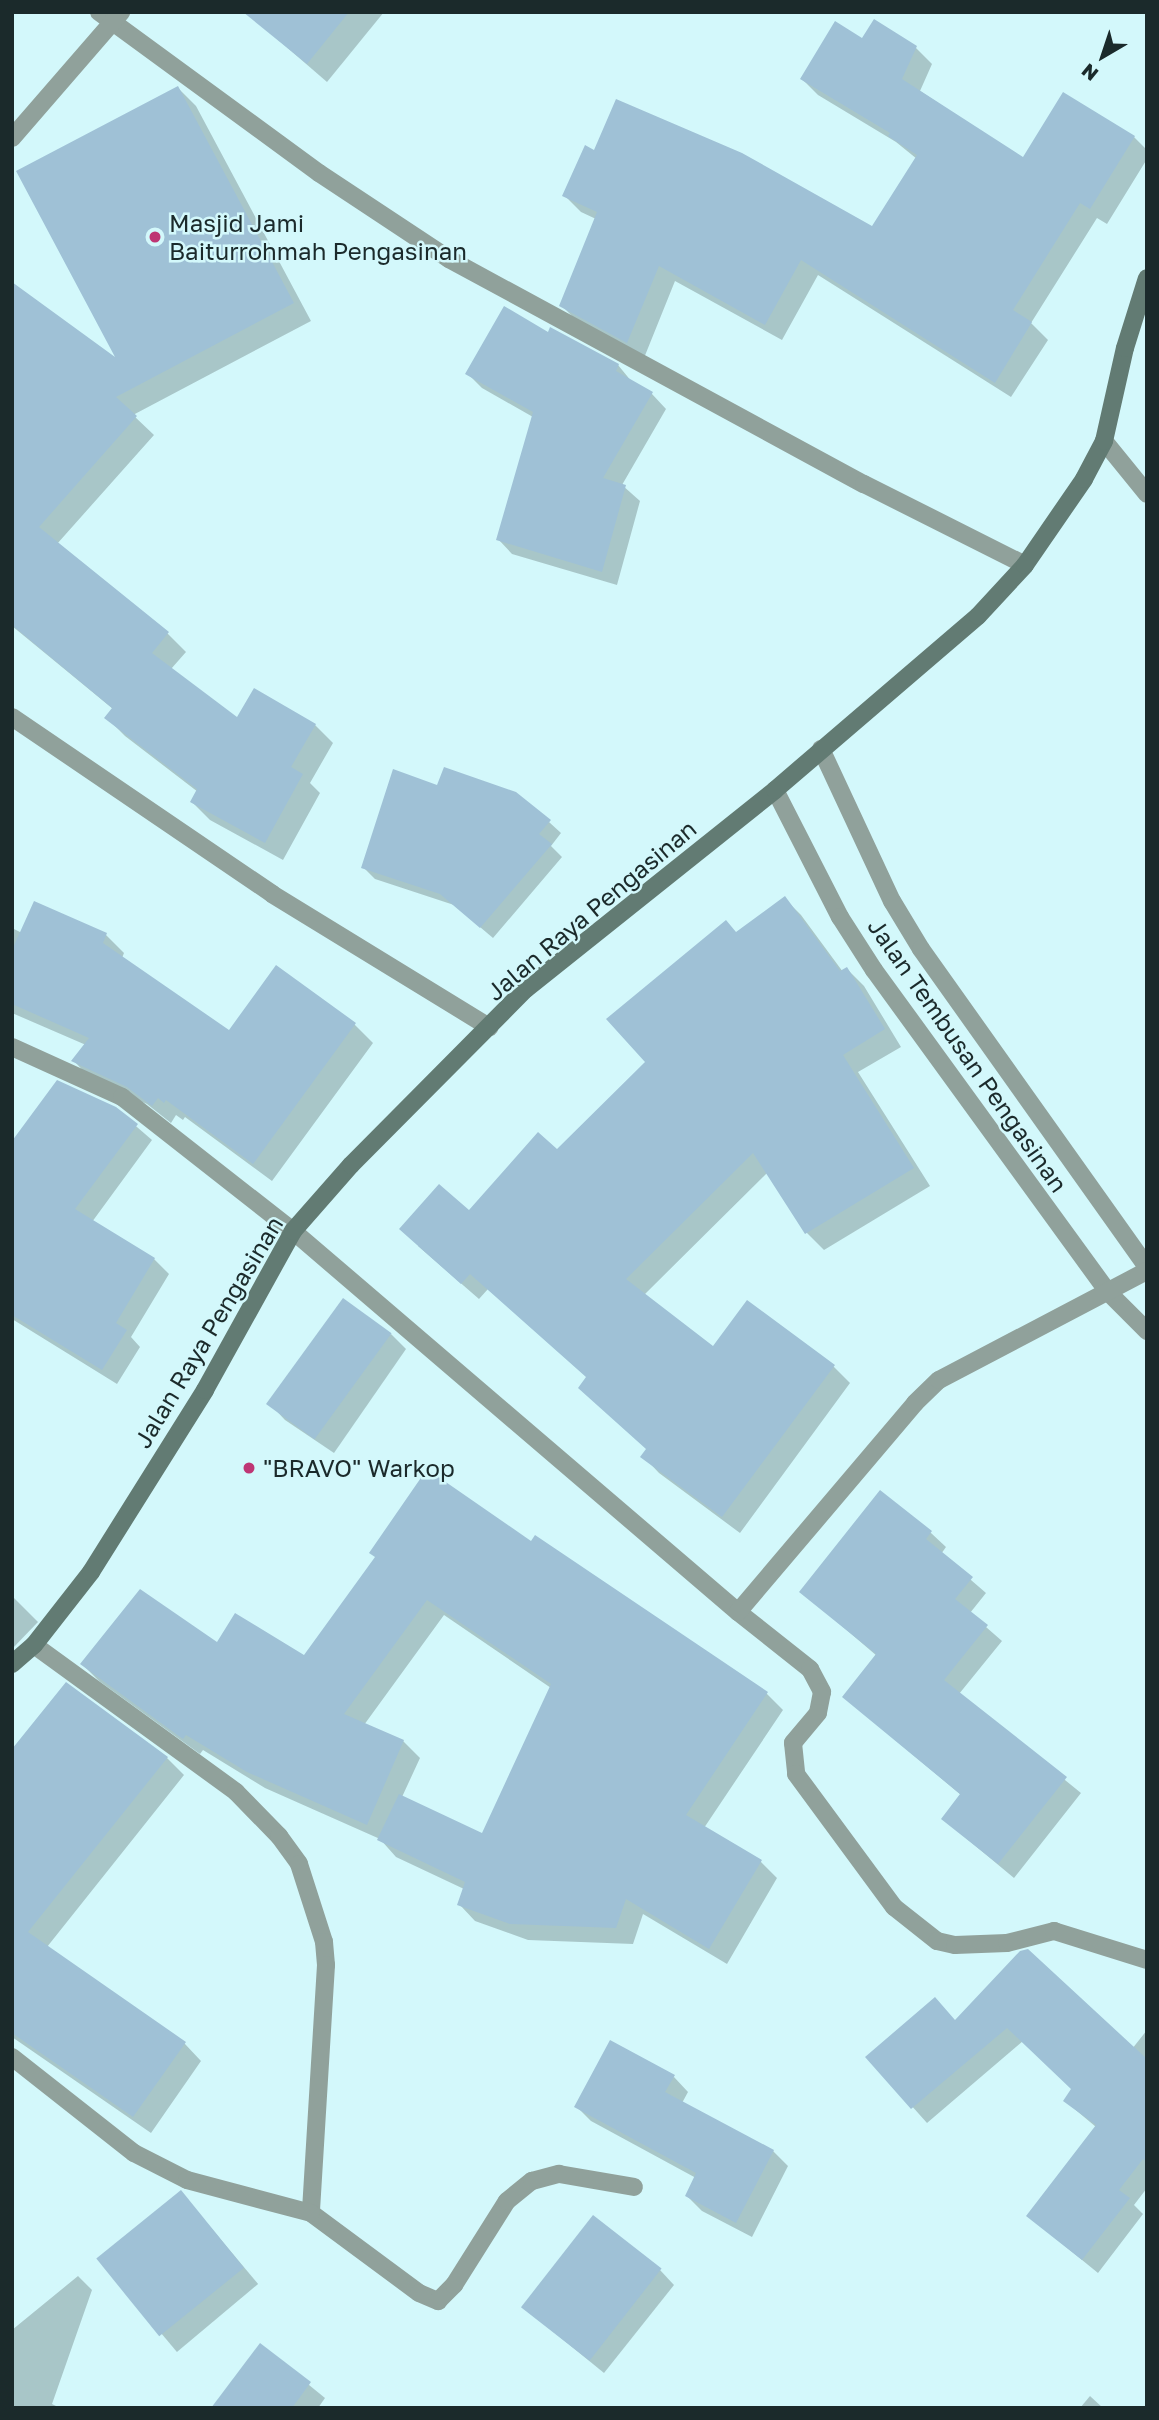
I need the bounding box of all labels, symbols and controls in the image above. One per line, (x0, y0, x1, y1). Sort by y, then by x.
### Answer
north arrow (1068, 21, 1138, 91)
text: N (1077, 59, 1102, 86)
place label: Masjid Jami Baiturrohmah Pengasinan (169, 209, 467, 265)
marker: Masjid Jami Baiturrohmah Pengasinan (147, 229, 163, 245)
street label: Jalan Raya Pengasinan (480, 814, 702, 1006)
street label: Jalan Tembusan Pengasinan (862, 912, 1074, 1198)
street label: Jalan Raya Pengasinan (127, 1211, 289, 1453)
place label: "BRAVO" Warkop (263, 1454, 455, 1482)
marker: "BRAVO" Warkop (241, 1460, 257, 1476)

